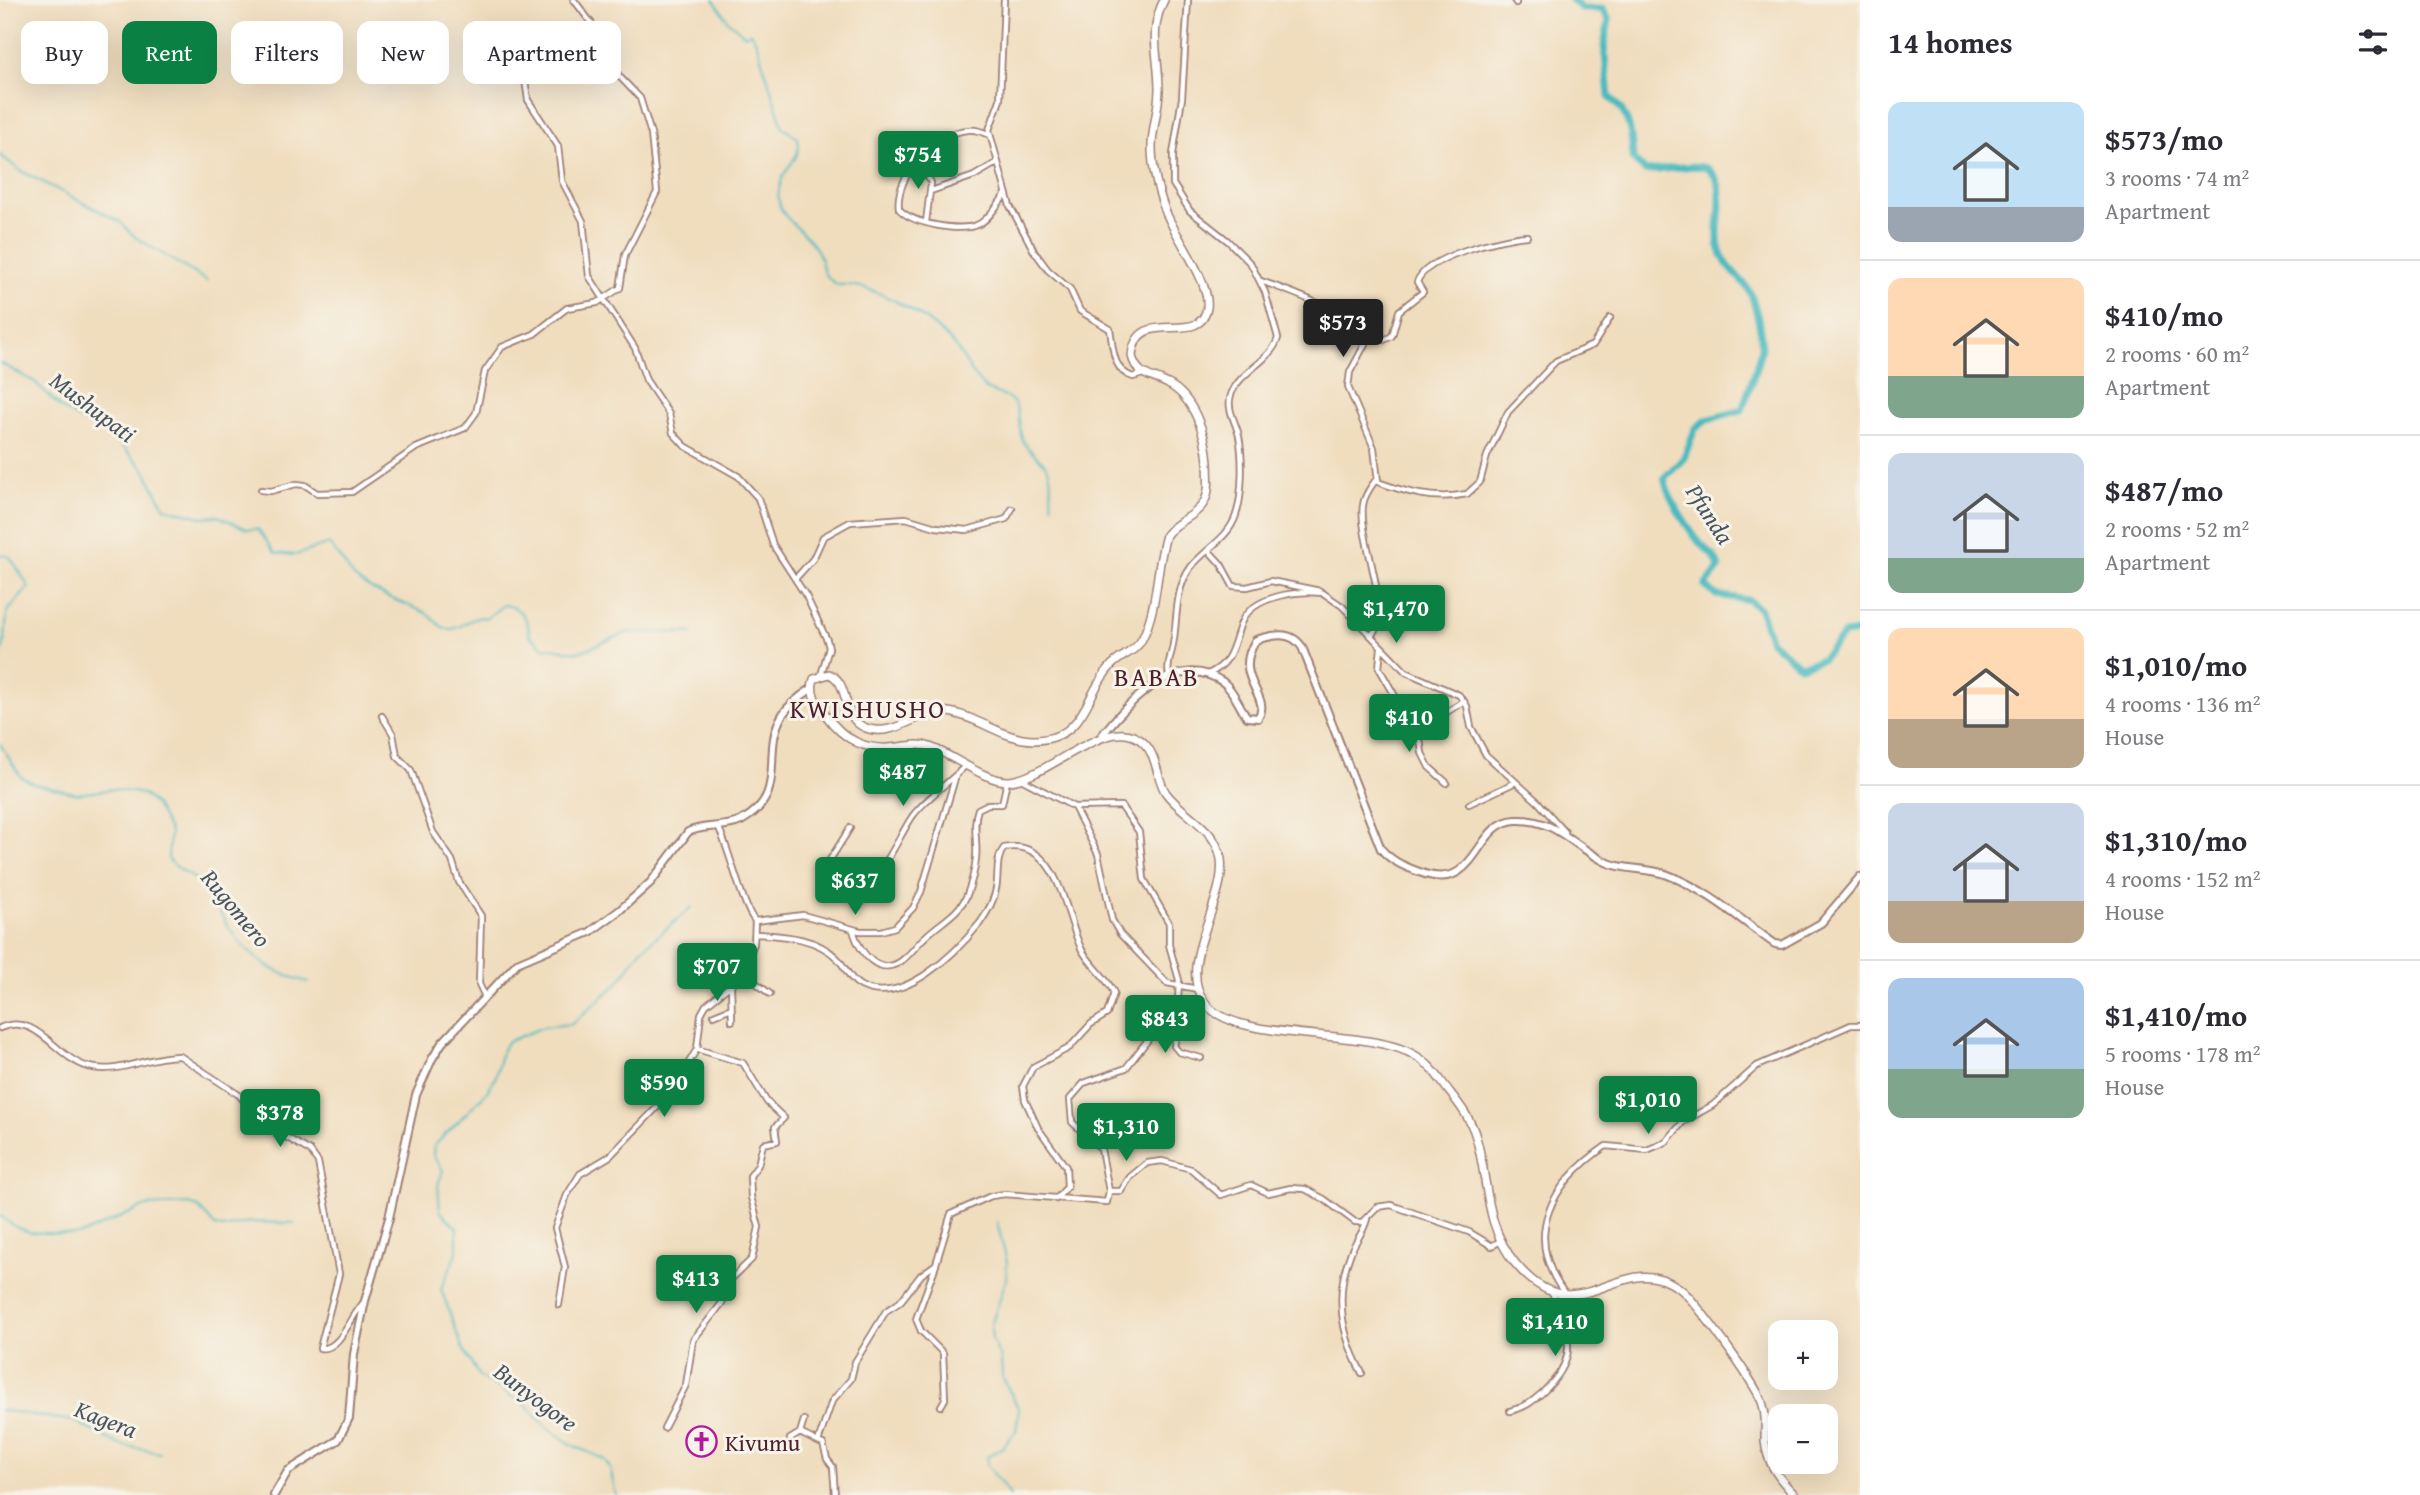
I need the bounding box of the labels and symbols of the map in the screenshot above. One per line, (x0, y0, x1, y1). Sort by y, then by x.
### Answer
pin: $754 (877, 132, 959, 191)
pin: $573 (1302, 300, 1384, 359)
water label: Mushupati (43, 363, 143, 451)
water label: Pfunda (1677, 476, 1743, 551)
pin: $1,470 (1339, 586, 1453, 645)
district label: BABAB (1114, 657, 1200, 696)
district label: KWISHUSHO (790, 689, 946, 728)
pin: $410 (1368, 694, 1450, 754)
pin: $487 (862, 748, 944, 808)
pin: $637 (814, 858, 896, 917)
water label: Rugomero (192, 860, 279, 955)
pin: $707 (676, 944, 758, 1003)
pin: $843 (1124, 996, 1206, 1055)
pin: $590 (623, 1060, 705, 1119)
pin: $1,010 (1591, 1076, 1705, 1136)
pin: $378 (239, 1090, 321, 1149)
pin: $1,310 (1069, 1104, 1183, 1163)
pin: $413 (655, 1256, 737, 1315)
pin: $1,410 (1498, 1298, 1612, 1358)
water label: Bunyogore (486, 1353, 585, 1440)
water label: Kagera (69, 1391, 142, 1447)
church icon: Kivumu (685, 1425, 719, 1459)
place label: Kivumu (725, 1426, 801, 1459)

